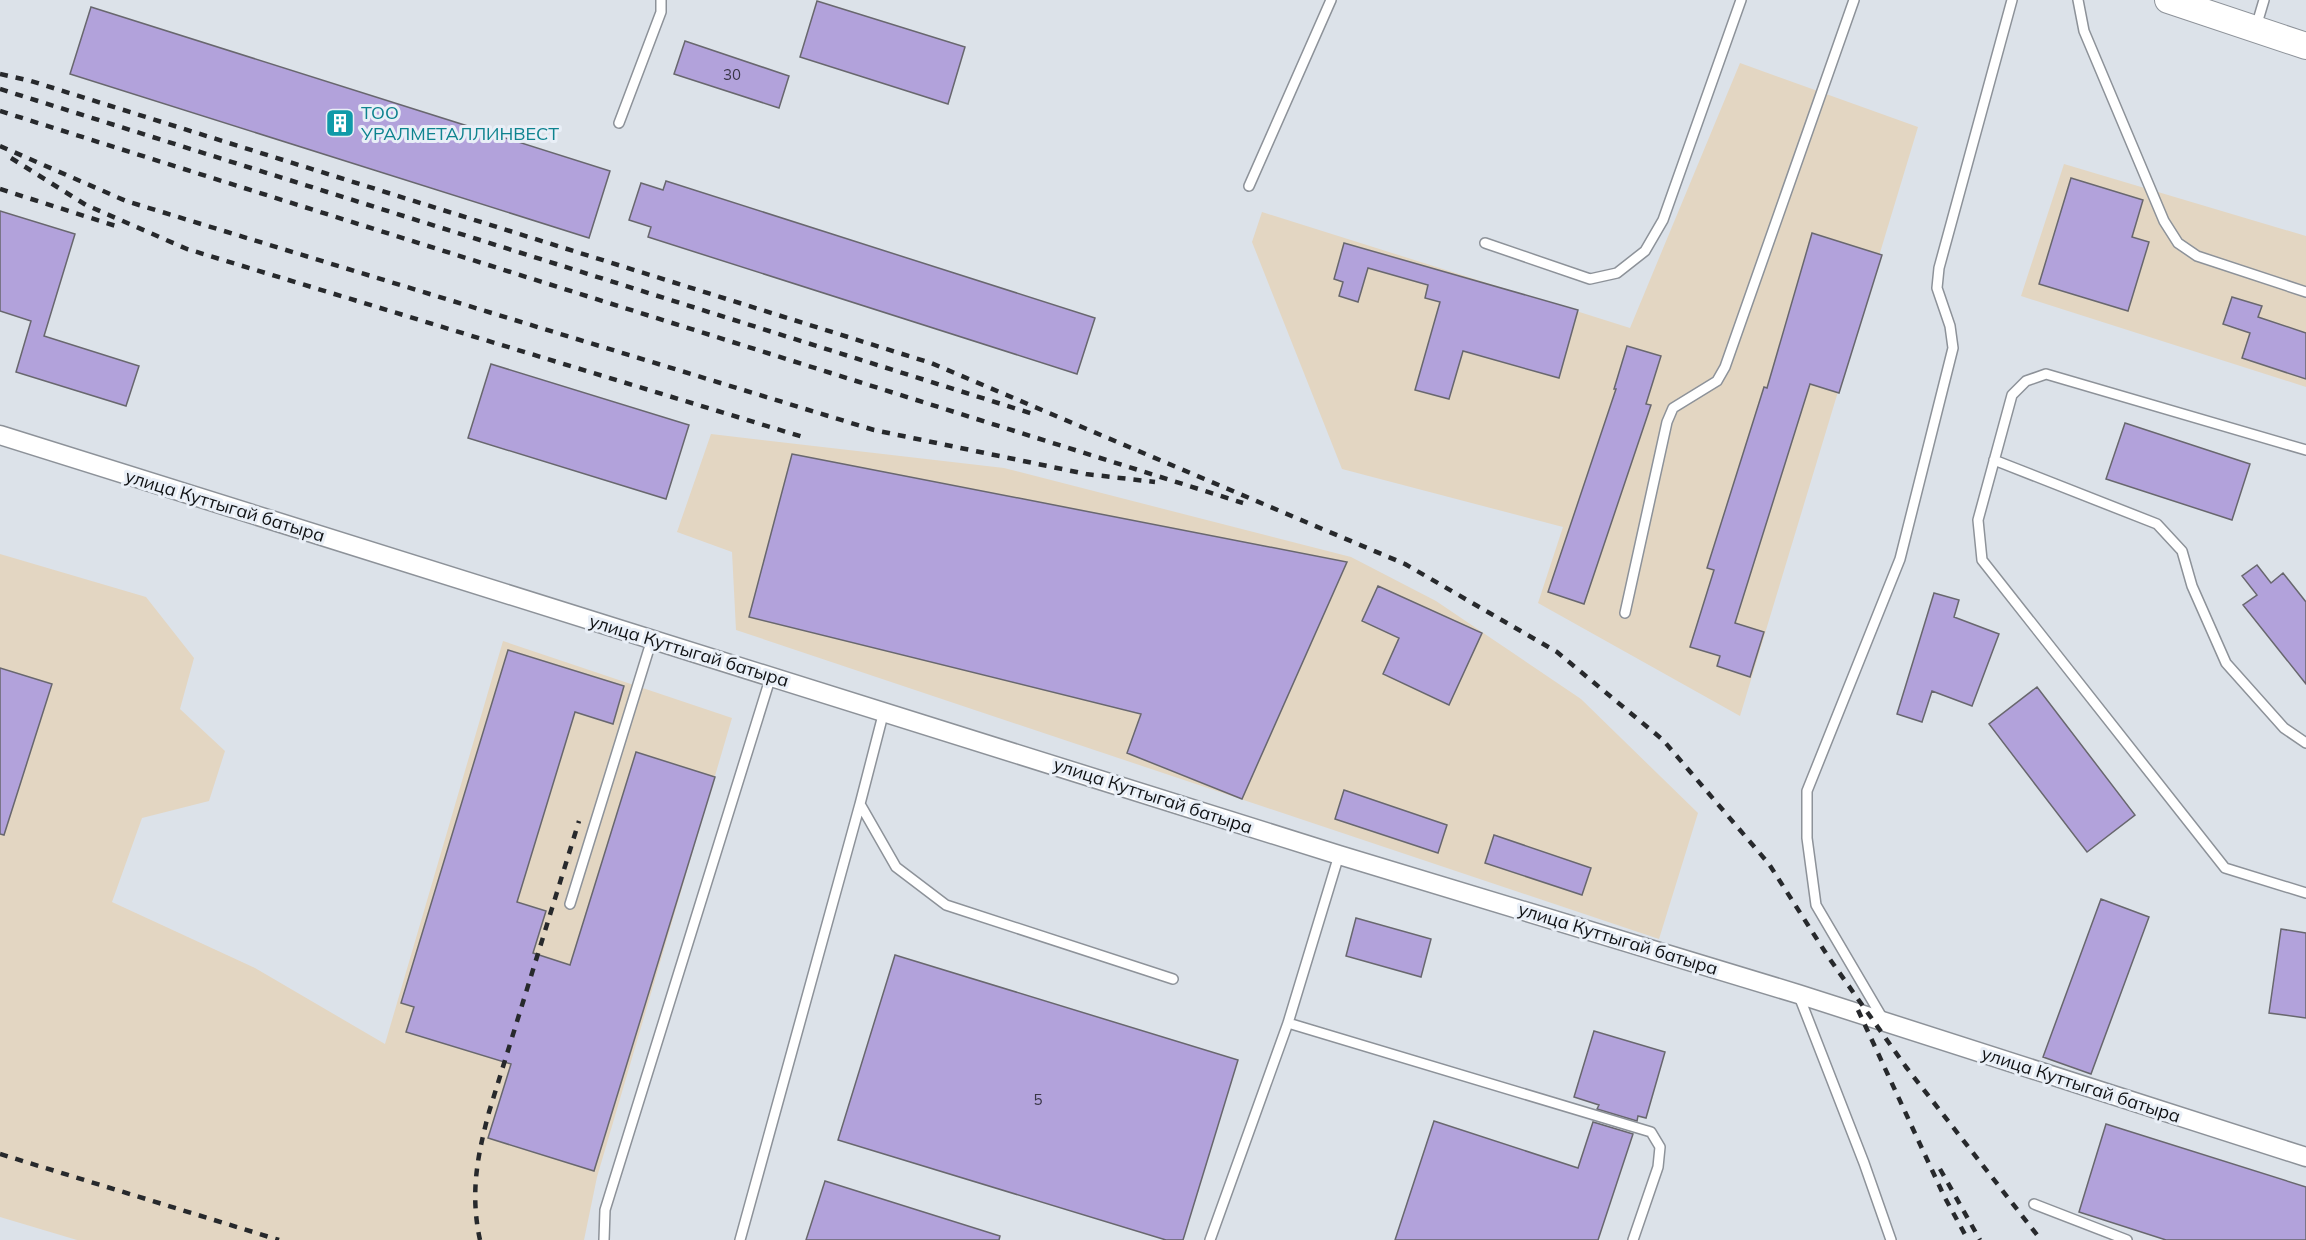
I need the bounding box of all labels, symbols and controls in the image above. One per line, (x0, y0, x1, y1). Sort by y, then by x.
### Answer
house number: 30 (723, 65, 741, 84)
place label: ТОО УРАЛМЕТАЛЛИНВЕСТ (360, 101, 559, 145)
building icon: ТОО УРАЛМЕТАЛЛИНВЕСТ (324, 107, 356, 139)
street label: улица Куттыгай батыра (122, 464, 328, 547)
street label: улица Куттыгай батыра (586, 609, 792, 692)
street label: улица Куттыгай батыра (1051, 752, 1255, 839)
street label: улица Куттыгай батыра (1515, 897, 1721, 980)
street label: улица Куттыгай батыра (1979, 1041, 2183, 1128)
house number: 5 (1033, 1090, 1043, 1109)

